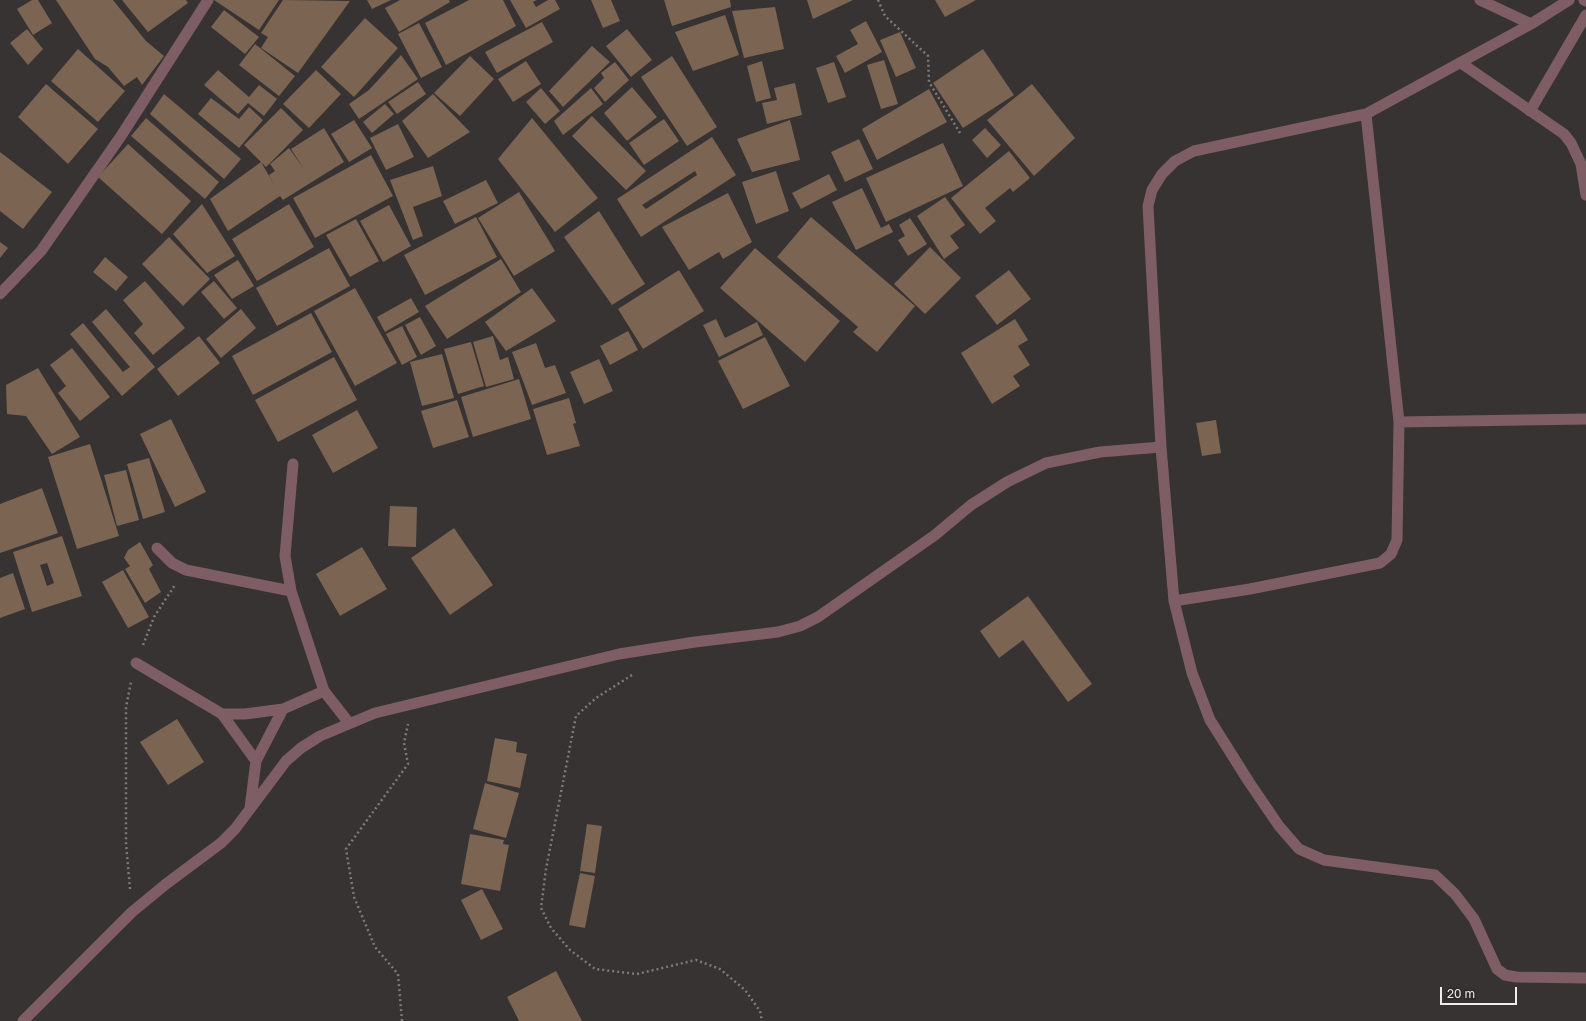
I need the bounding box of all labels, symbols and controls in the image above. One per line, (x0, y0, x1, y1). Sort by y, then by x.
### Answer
scale bar (1442, 979, 1519, 1005)
text: 20 m (1447, 986, 1475, 1001)

